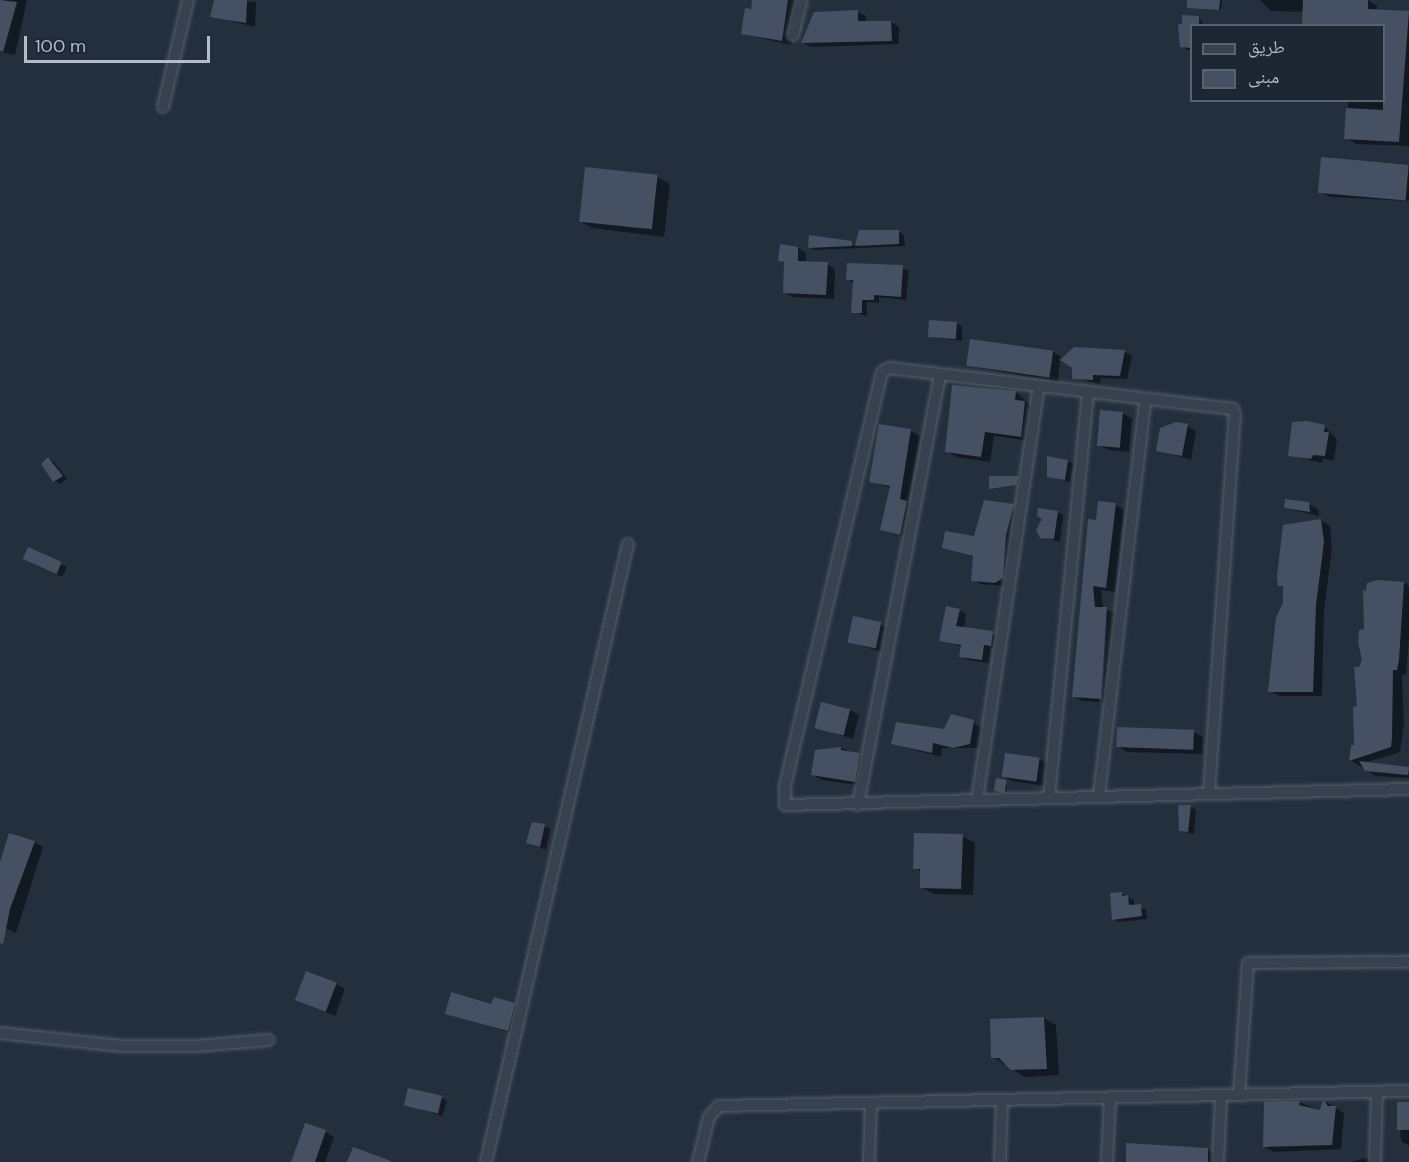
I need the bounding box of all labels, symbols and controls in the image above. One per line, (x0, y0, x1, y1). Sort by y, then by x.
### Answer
scale bar (27, 24, 213, 62)
legend (1190, 24, 1385, 102)
text: 100 m (35, 34, 86, 58)
text: طريق (1248, 35, 1285, 59)
text: مبنى (1248, 65, 1279, 89)

